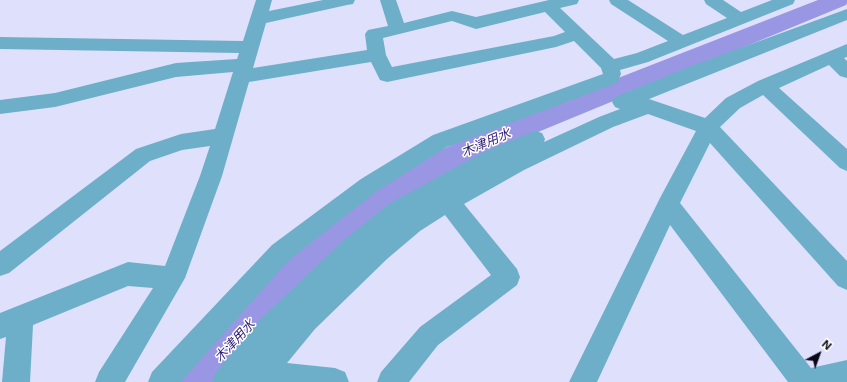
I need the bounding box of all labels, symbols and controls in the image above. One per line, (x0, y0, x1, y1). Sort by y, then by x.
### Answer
water label: 木津用水 (459, 126, 513, 160)
water label: 木津用水 (212, 317, 258, 365)
north arrow (799, 334, 839, 374)
text: N (819, 337, 835, 353)

